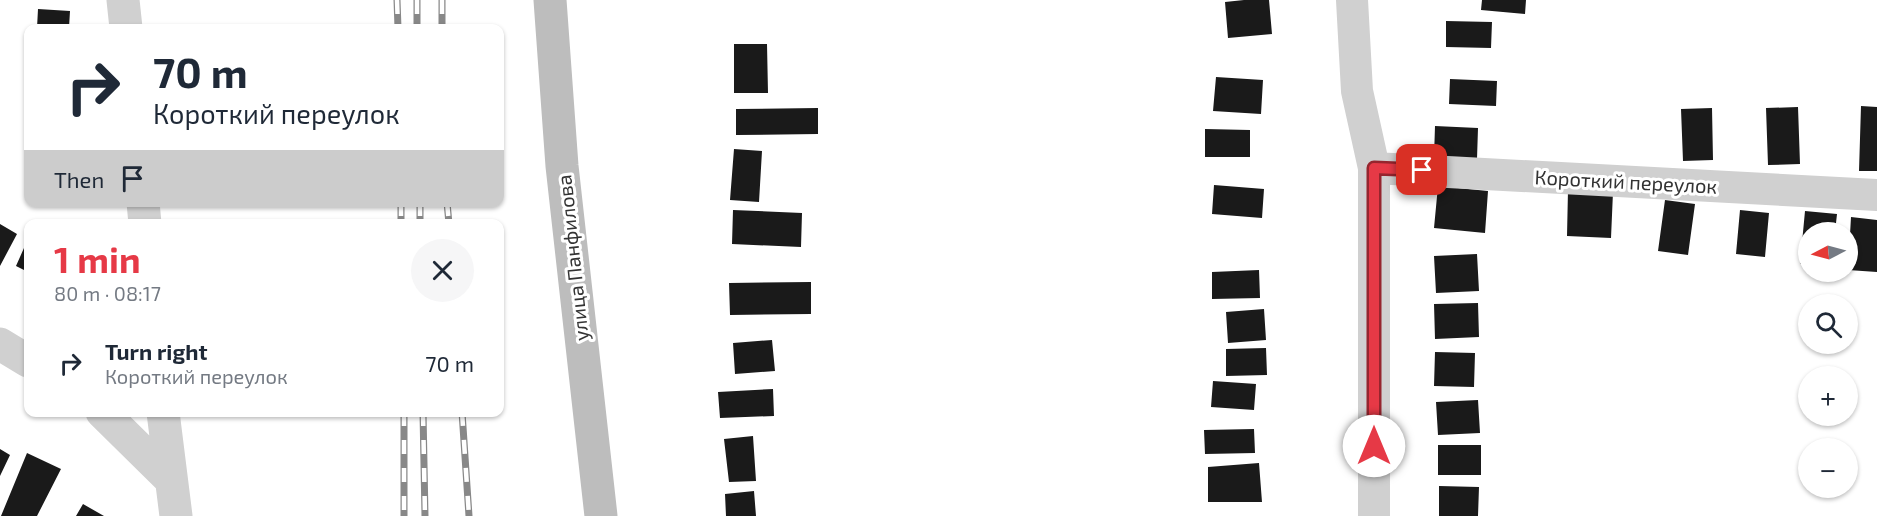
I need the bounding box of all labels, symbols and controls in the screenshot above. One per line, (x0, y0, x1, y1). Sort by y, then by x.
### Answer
text: 70 m (153, 46, 248, 96)
icon: right (54, 48, 132, 126)
text: Короткий переулок (153, 97, 400, 129)
pin (1396, 144, 1447, 195)
icon: arrive (1405, 153, 1438, 186)
icon: arrive (116, 162, 149, 195)
street label: Короткий переулок (1534, 164, 1718, 199)
text: Then (54, 166, 104, 192)
street label: улица Панфилова (551, 173, 594, 342)
north arrow (1798, 222, 1858, 282)
map controls (1798, 222, 1858, 498)
text: 1 min (54, 237, 141, 280)
button: close (411, 239, 474, 302)
text: 80 m · 08:17 (54, 281, 161, 305)
button: search (1798, 294, 1858, 354)
text: Turn right (105, 338, 207, 364)
icon: right (54, 347, 87, 380)
text: 70 m (425, 350, 474, 376)
text: Короткий переулок (105, 364, 288, 388)
button: + (1798, 366, 1858, 426)
position arrow (1342, 414, 1406, 478)
button: − (1798, 438, 1858, 498)

